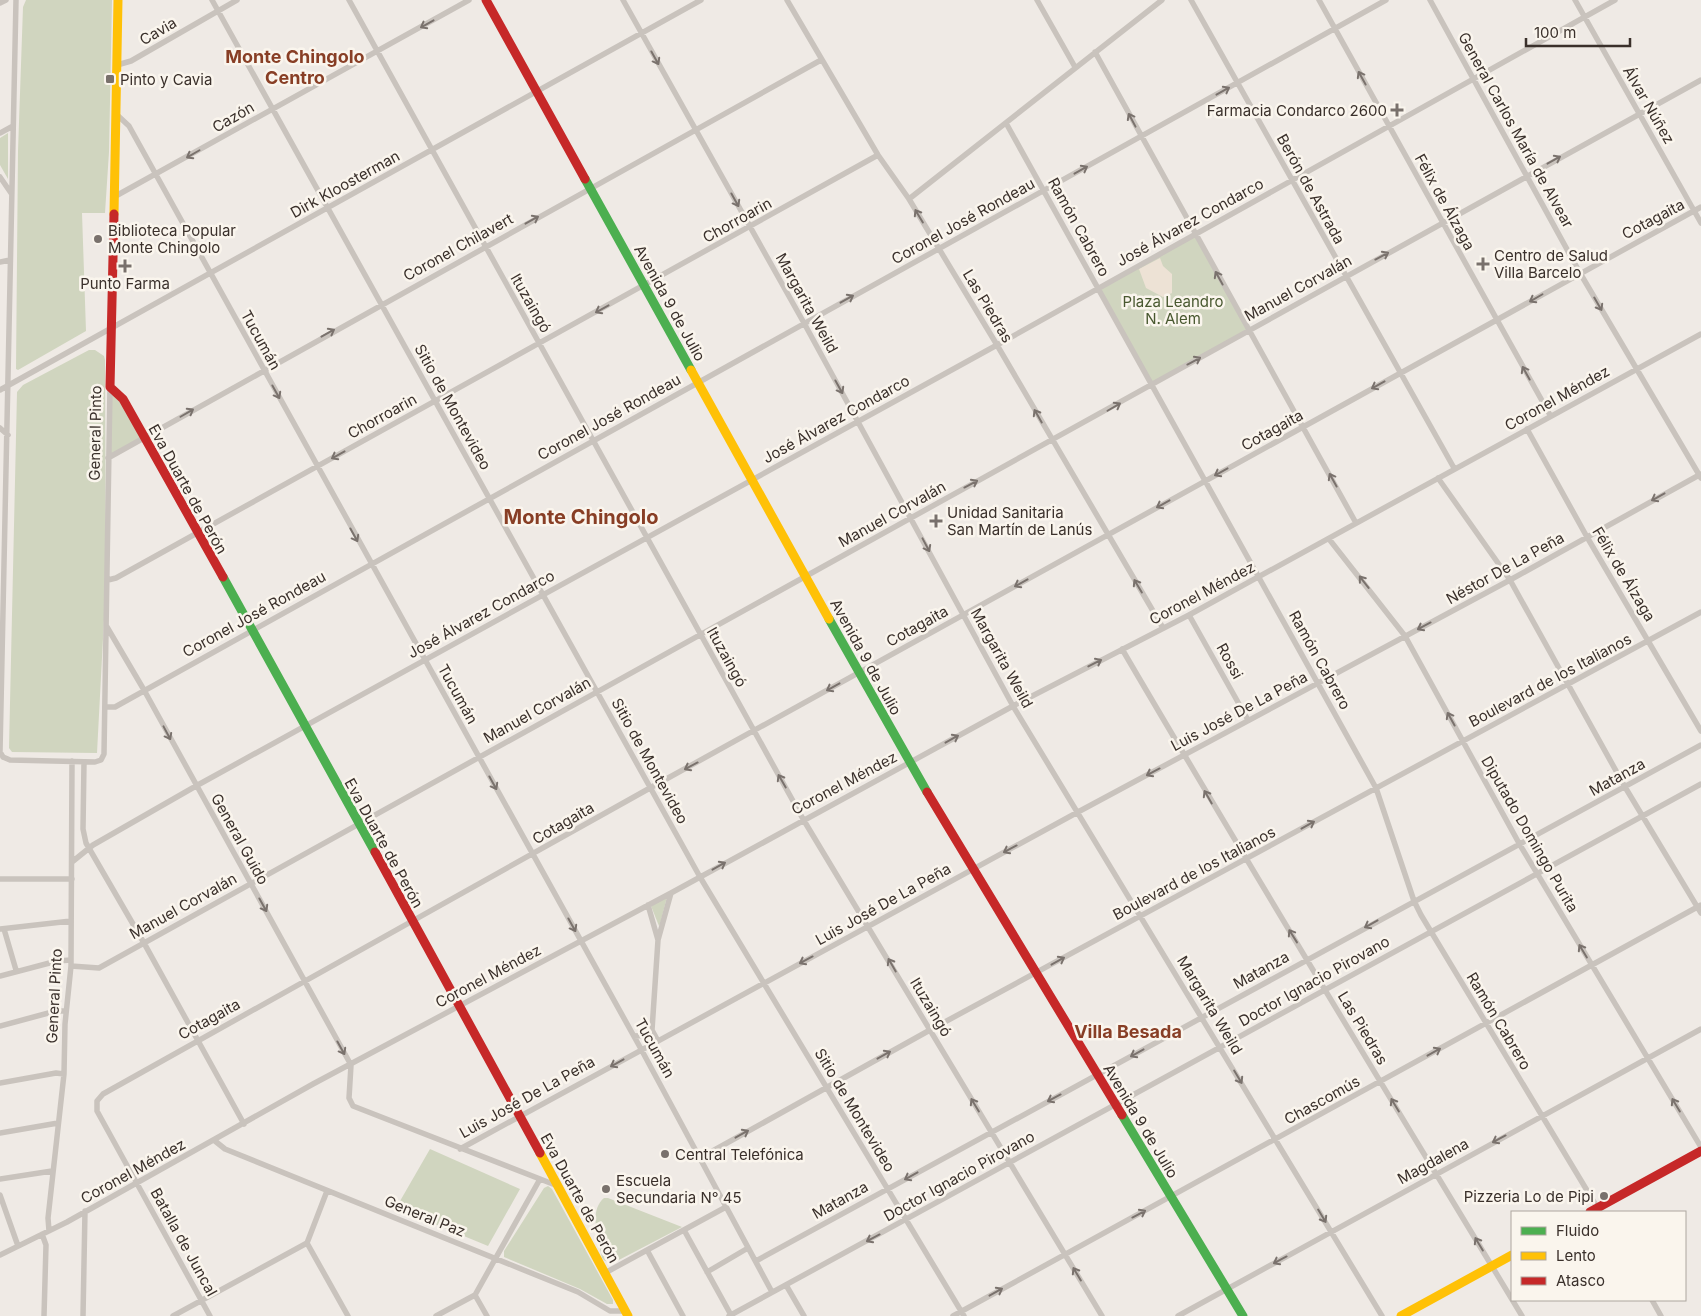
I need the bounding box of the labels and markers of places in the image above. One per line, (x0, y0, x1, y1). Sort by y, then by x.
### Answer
place label: Pinto y Cavia (120, 70, 212, 89)
marker: Pinto y Cavia (104, 73, 116, 85)
place label: Farmacia Condarco 2600 (1207, 101, 1387, 120)
marker: Farmacia Condarco 2600 (1391, 104, 1403, 116)
place label: Biblioteca Popular Monte Chingolo (108, 221, 236, 257)
marker: Biblioteca Popular Monte Chingolo (92, 233, 104, 245)
place label: Centro de Salud Villa Barcelo (1494, 246, 1608, 282)
marker: Centro de Salud Villa Barcelo (1476, 257, 1490, 271)
marker: Punto Farma (119, 260, 131, 272)
place label: Punto Farma (80, 274, 170, 293)
place label: Unidad Sanitaria San Martín de Lanús (947, 503, 1092, 539)
marker: Unidad Sanitaria San Martín de Lanús (929, 514, 943, 528)
place label: Central Telefónica (675, 1145, 804, 1164)
marker: Central Telefónica (659, 1148, 671, 1160)
place label: Escuela Secundaria N° 45 (616, 1171, 742, 1207)
marker: Escuela Secundaria N° 45 (600, 1183, 612, 1195)
place label: Pizzeria Lo de Pipi (1464, 1187, 1594, 1206)
marker: Pizzeria Lo de Pipi (1598, 1190, 1610, 1202)

